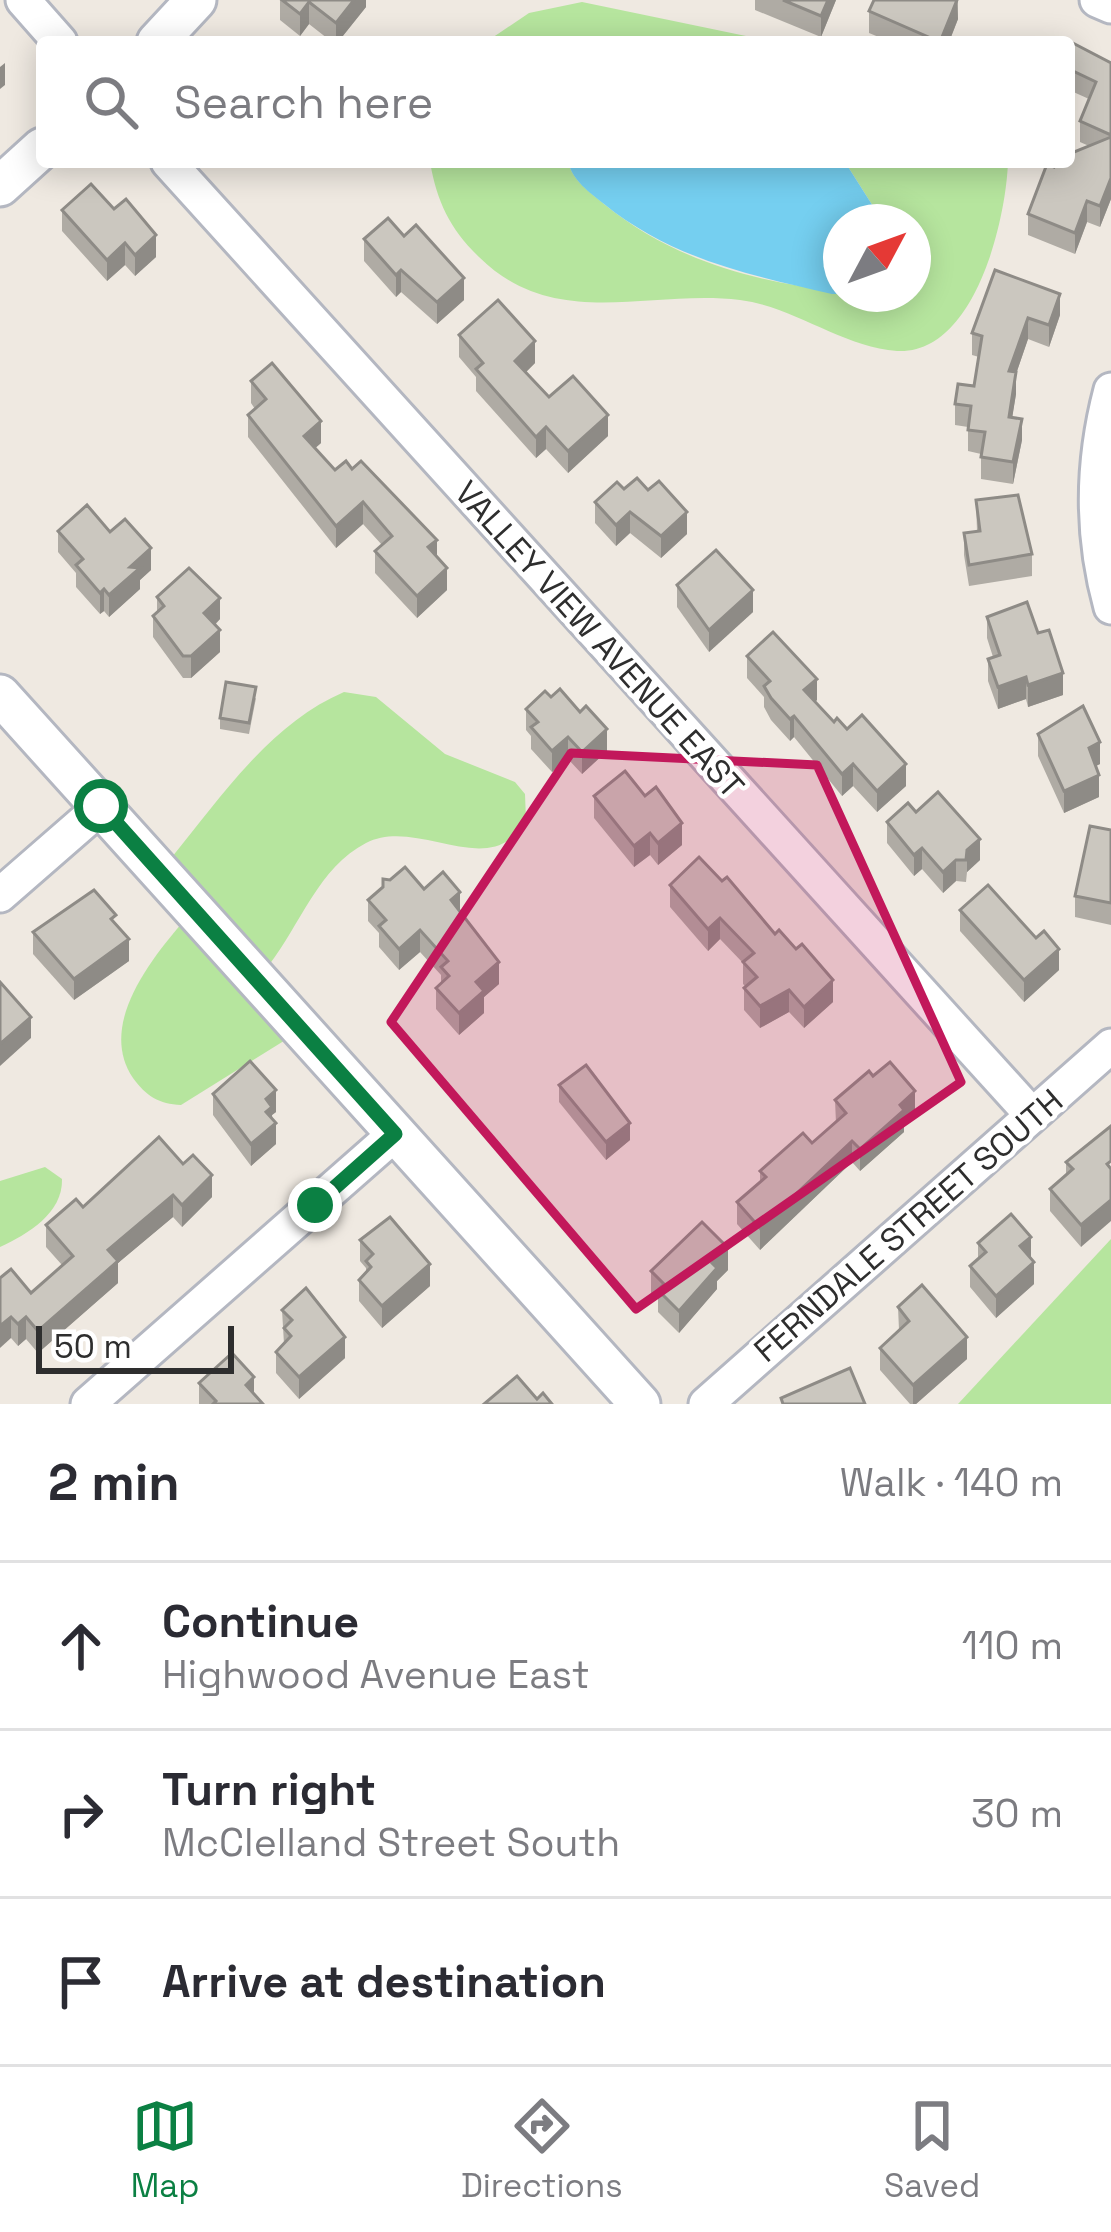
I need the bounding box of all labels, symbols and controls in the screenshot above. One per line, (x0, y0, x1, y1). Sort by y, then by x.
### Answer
search box (36, 36, 1075, 168)
icon: search (78, 69, 144, 135)
text: Search here (174, 74, 433, 131)
north arrow (823, 204, 931, 312)
street label: VALLEY VIEW AVENUE EAST (446, 472, 753, 807)
route start (74, 779, 128, 833)
street label: FERNDALE STREET SOUTH (746, 1080, 1072, 1371)
route end (288, 1178, 342, 1232)
scale bar (36, 1320, 234, 1373)
text: 50 m (54, 1326, 132, 1368)
text: 2 min (48, 1450, 180, 1515)
text: Walk · 140 m (840, 1458, 1063, 1507)
text: Continue (162, 1593, 359, 1650)
icon: ahead (48, 1613, 114, 1679)
text: 110 m (962, 1621, 1063, 1670)
text: Highwood Avenue East (162, 1650, 590, 1699)
text: Turn right (162, 1761, 376, 1818)
icon: right (48, 1781, 114, 1847)
text: 30 m (971, 1789, 1063, 1838)
text: McClelland Street South (162, 1818, 620, 1867)
icon: arrive (48, 1949, 114, 2015)
text: Arrive at destination (162, 1953, 606, 2010)
tab: Map (131, 2093, 199, 2207)
tab: Directions (461, 2093, 623, 2207)
tab: Saved (884, 2093, 980, 2207)

